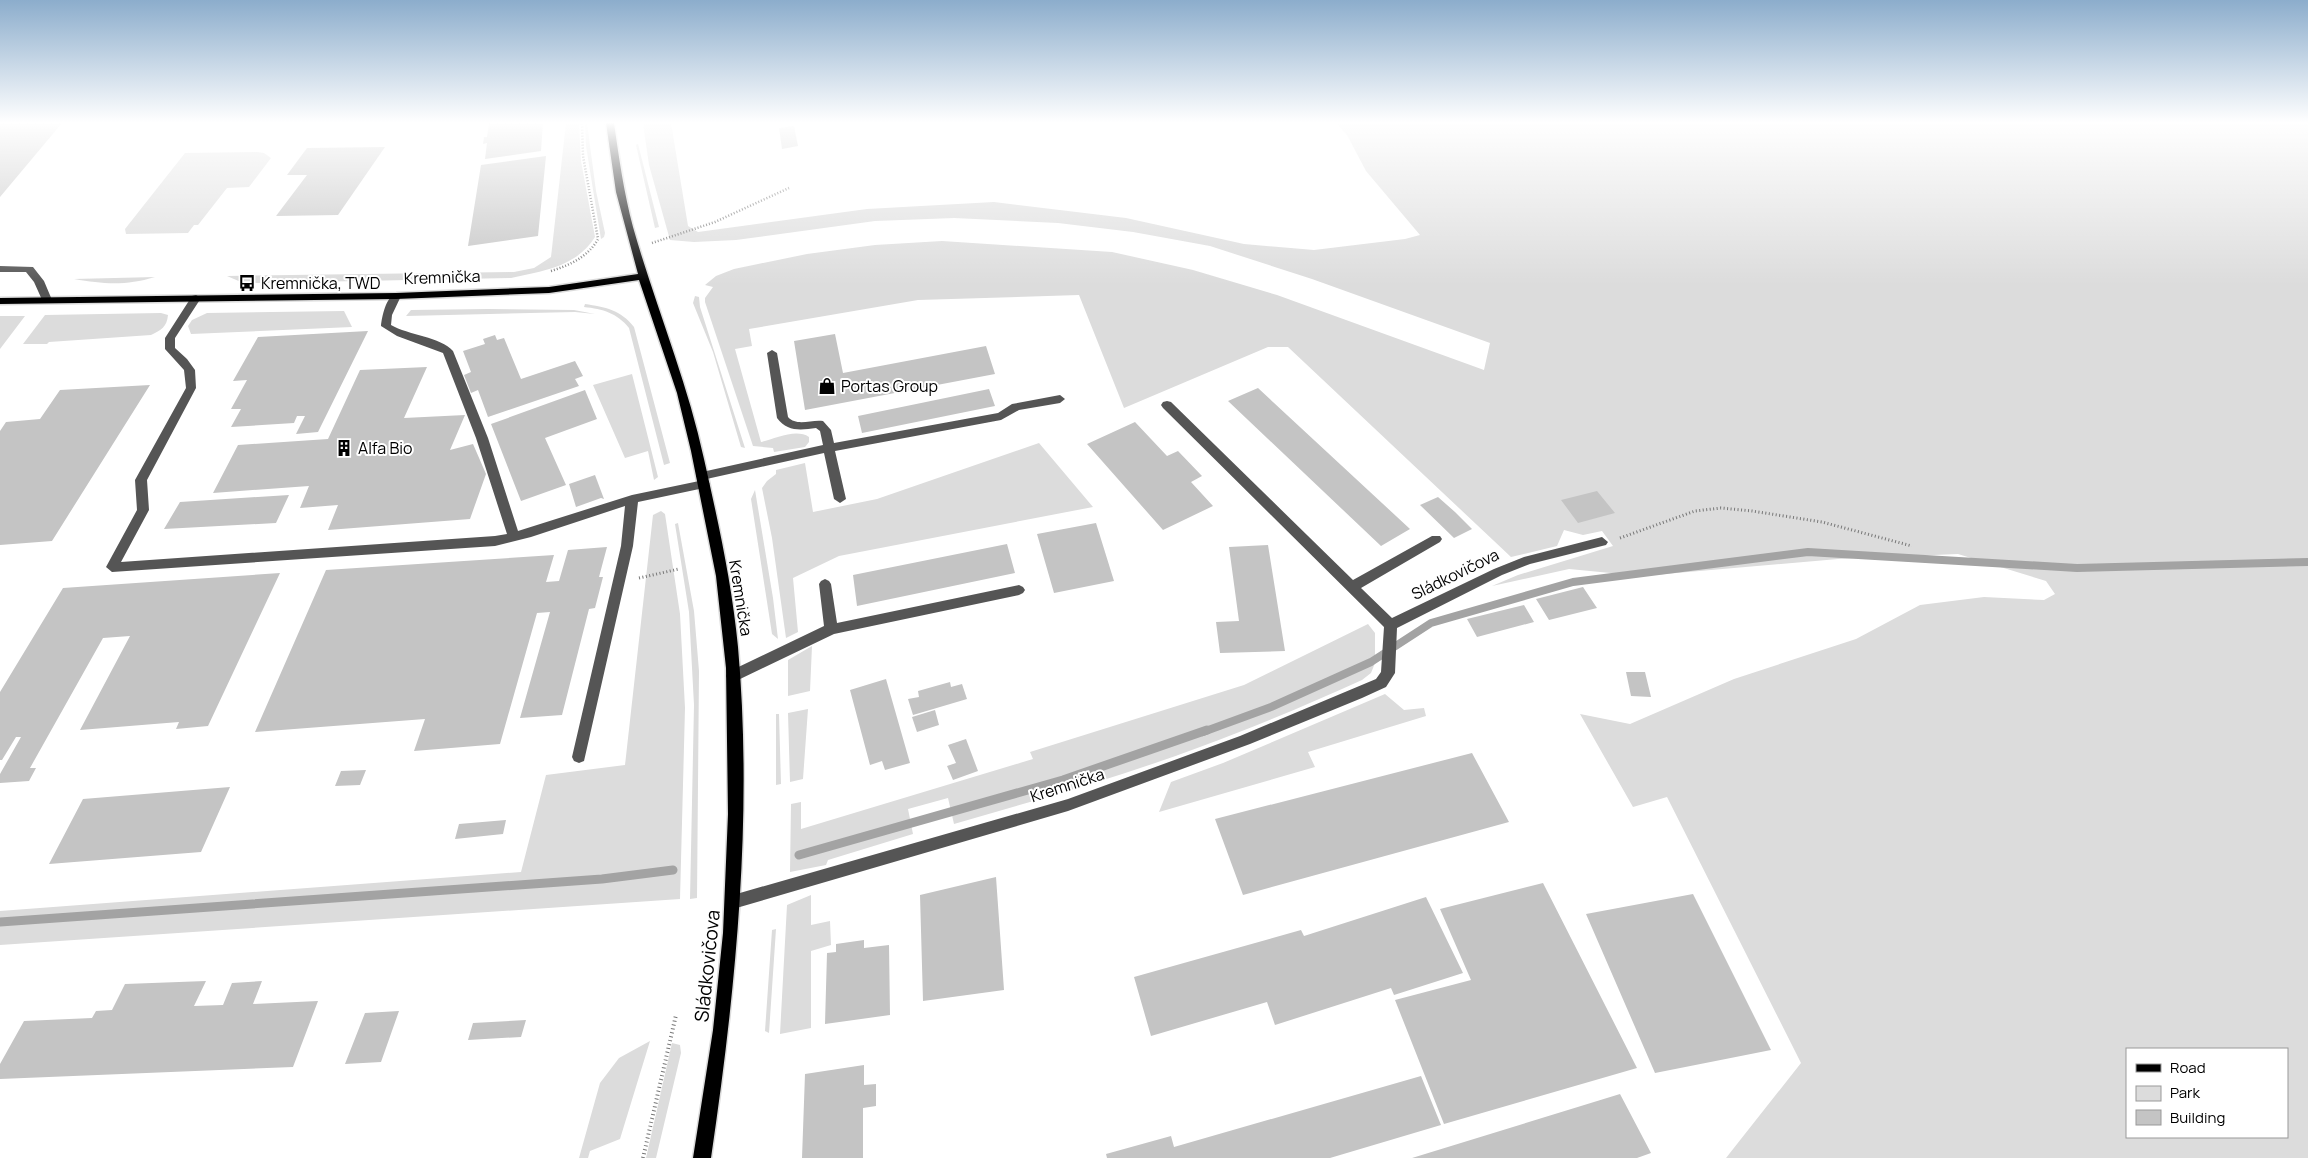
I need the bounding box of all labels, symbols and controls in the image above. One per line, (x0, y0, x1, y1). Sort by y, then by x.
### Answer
street label: Kremnička (403, 265, 481, 289)
place label: Kremnička, TWD (261, 272, 381, 294)
bus stop icon: Kremnička, TWD (237, 273, 257, 293)
place label: Portas Group (841, 375, 938, 397)
shop icon: Portas Group (817, 376, 837, 396)
place label: Alfa Bio (358, 437, 412, 459)
building icon: Alfa Bio (334, 438, 354, 458)
street label: Sládkovičova (1407, 543, 1503, 605)
street label: Kremnička (724, 558, 758, 638)
street label: Kremnička (1027, 763, 1107, 807)
street label: Sládkovičova (688, 909, 726, 1023)
legend (2126, 1048, 2288, 1138)
text: Road (2170, 1057, 2206, 1078)
text: Park (2170, 1082, 2200, 1103)
text: Building (2170, 1107, 2225, 1128)

